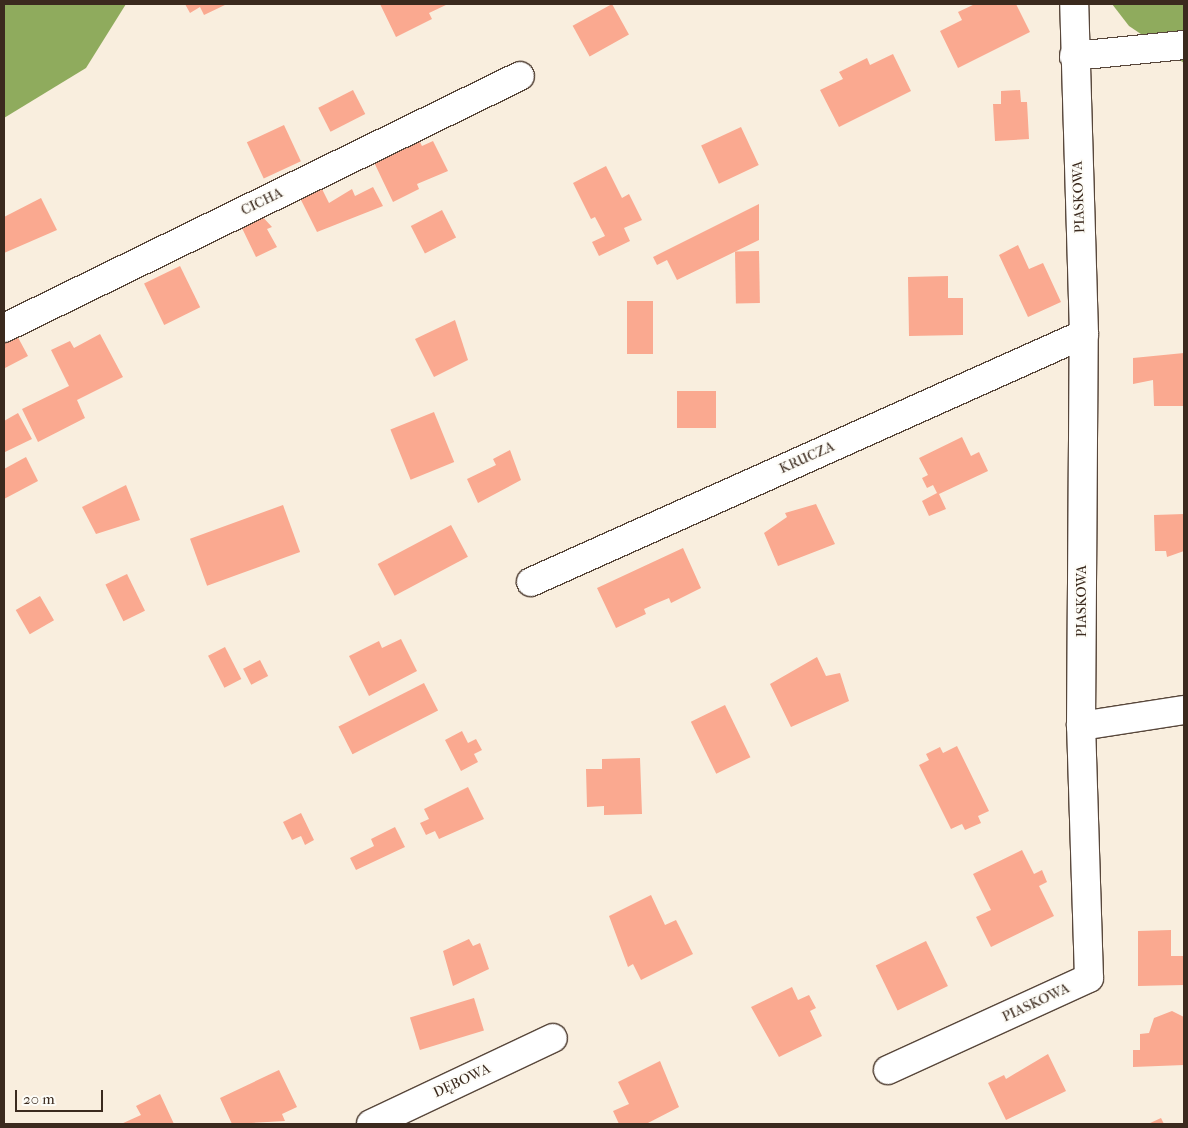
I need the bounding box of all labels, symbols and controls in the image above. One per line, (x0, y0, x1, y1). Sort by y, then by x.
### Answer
street label: PIASKOWA (1069, 161, 1089, 233)
street label: CICHA (238, 185, 286, 219)
street label: KRUCZA (777, 438, 837, 478)
street label: PIASKOWA (1074, 565, 1090, 637)
street label: PIASKOWA (1000, 980, 1072, 1026)
street label: DĘBOWA (431, 1061, 493, 1101)
scale bar (18, 1080, 105, 1112)
text: 20 m (23, 1090, 55, 1108)

